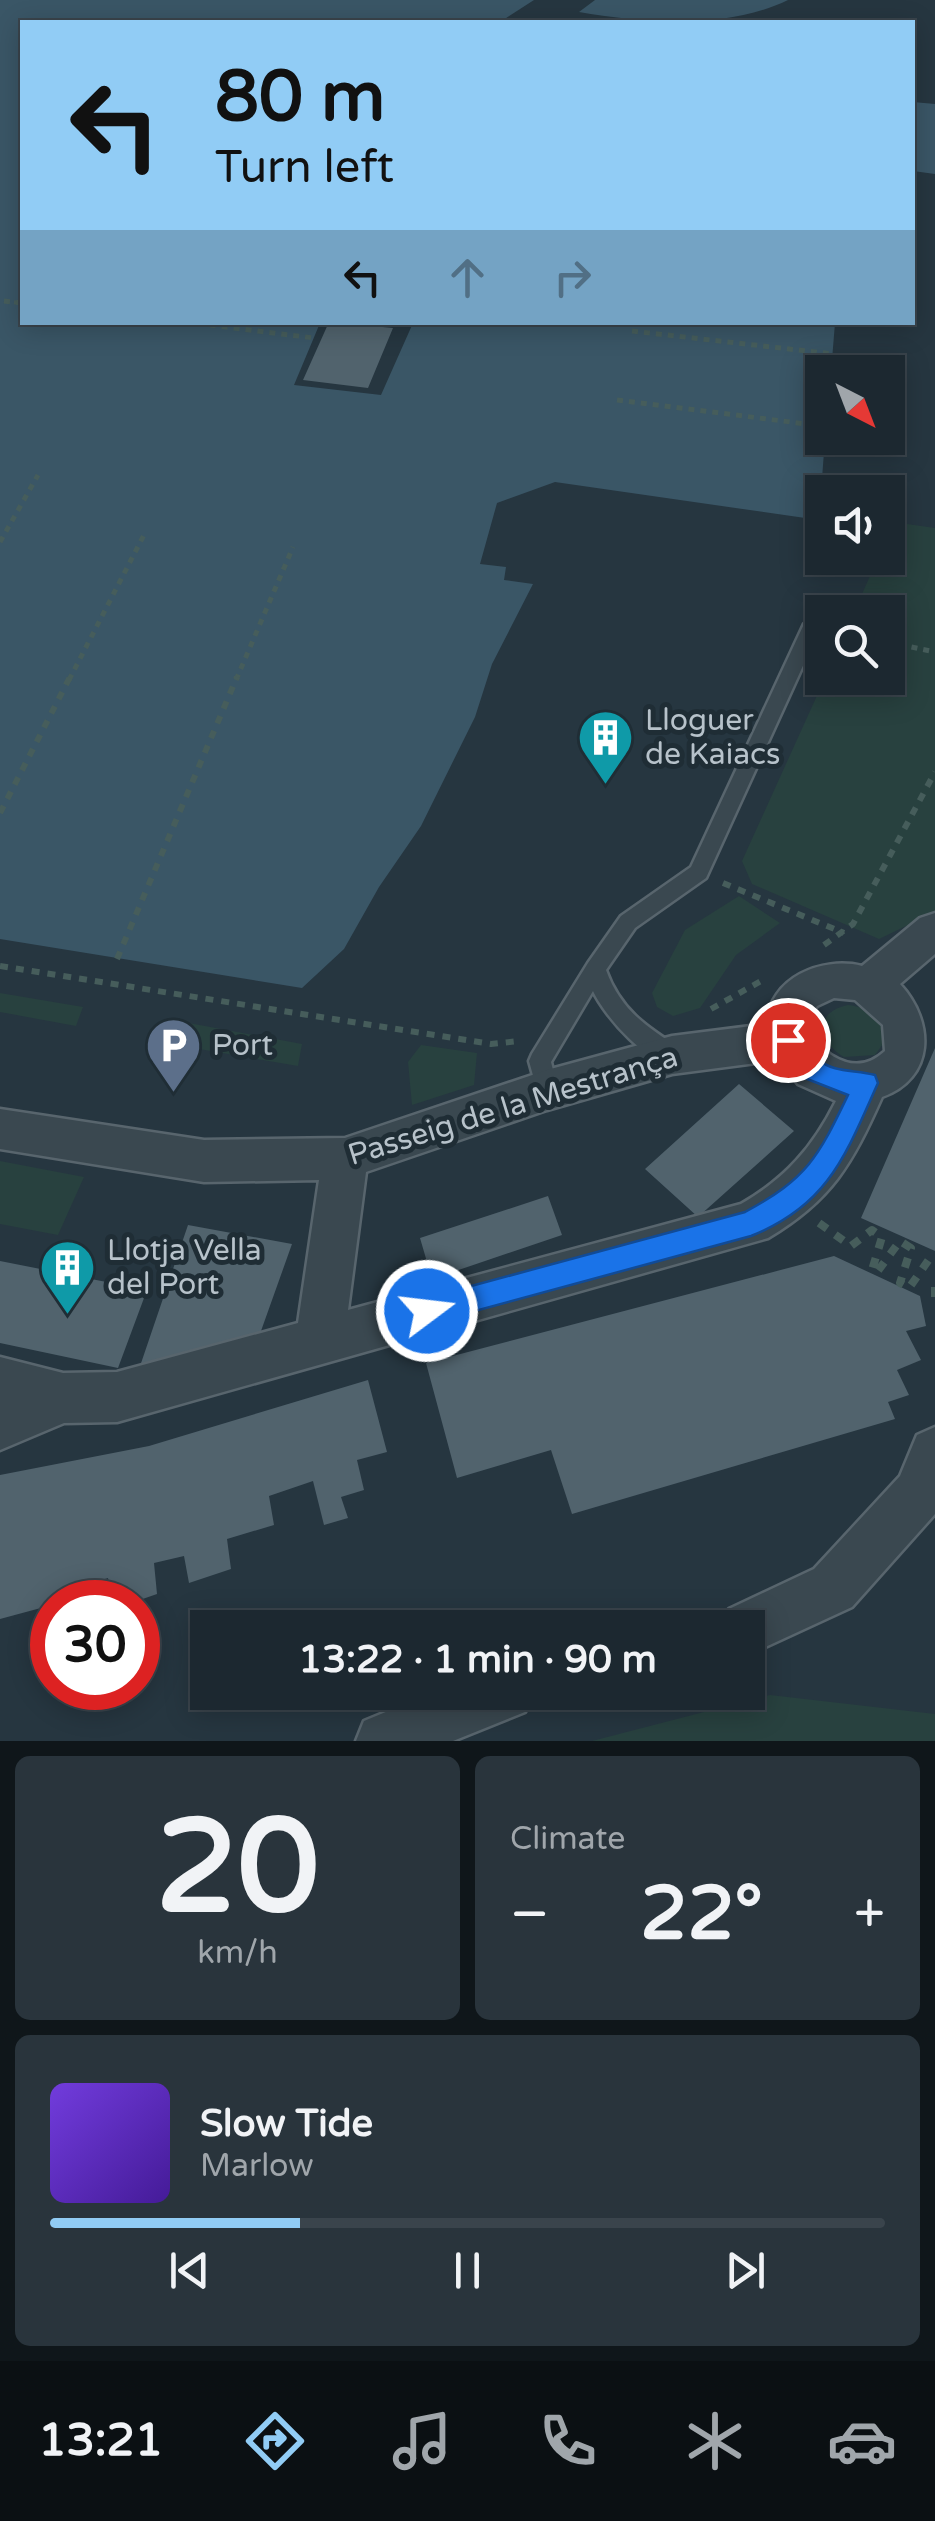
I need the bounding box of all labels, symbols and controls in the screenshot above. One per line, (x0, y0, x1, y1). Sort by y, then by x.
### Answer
text: 80 m (215, 56, 385, 140)
icon: left (50, 60, 180, 190)
text: Turn left (215, 141, 394, 195)
icon: left (335, 250, 390, 305)
icon: ahead (440, 250, 495, 305)
icon: right (545, 250, 600, 305)
north arrow (805, 355, 905, 455)
map controls (805, 355, 905, 695)
button: sound (805, 475, 905, 575)
button: search (805, 595, 905, 695)
place label: Lloguer de Kaiacs (645, 702, 780, 773)
building icon: Lloguer de Kaiacs (576, 707, 636, 786)
pin (746, 998, 831, 1083)
icon: arrive (761, 1013, 816, 1068)
parking icon: Port (143, 1015, 203, 1094)
place label: Port (212, 1027, 273, 1064)
street label: Passeig de la Mestrança (344, 1038, 682, 1174)
place label: Llotja Vella del Port (107, 1232, 262, 1303)
building icon: Llotja Vella del Port (38, 1237, 98, 1316)
position arrow (375, 1259, 479, 1363)
speed limit sign: 30 (30, 1580, 160, 1710)
text: 13:22 · 1 min · 90 m (298, 1637, 657, 1683)
text: 20 (156, 1791, 319, 1947)
text: Climate (510, 1820, 625, 1858)
text: 22° (640, 1869, 763, 1959)
text: − (510, 1882, 549, 1948)
text: + (854, 1882, 885, 1948)
text: km/h (197, 1934, 278, 1972)
text: Slow Tide (200, 2101, 373, 2147)
text: Marlow (200, 2147, 314, 2185)
icon: previous (162, 2243, 217, 2298)
icon: pause (440, 2243, 495, 2298)
icon: next (718, 2243, 773, 2298)
icon: directions (240, 2406, 310, 2476)
icon: music (387, 2406, 457, 2476)
icon: phone (533, 2406, 603, 2476)
icon: climate (680, 2406, 750, 2476)
icon: car (827, 2406, 897, 2476)
text: 13:21 (38, 2414, 163, 2468)

